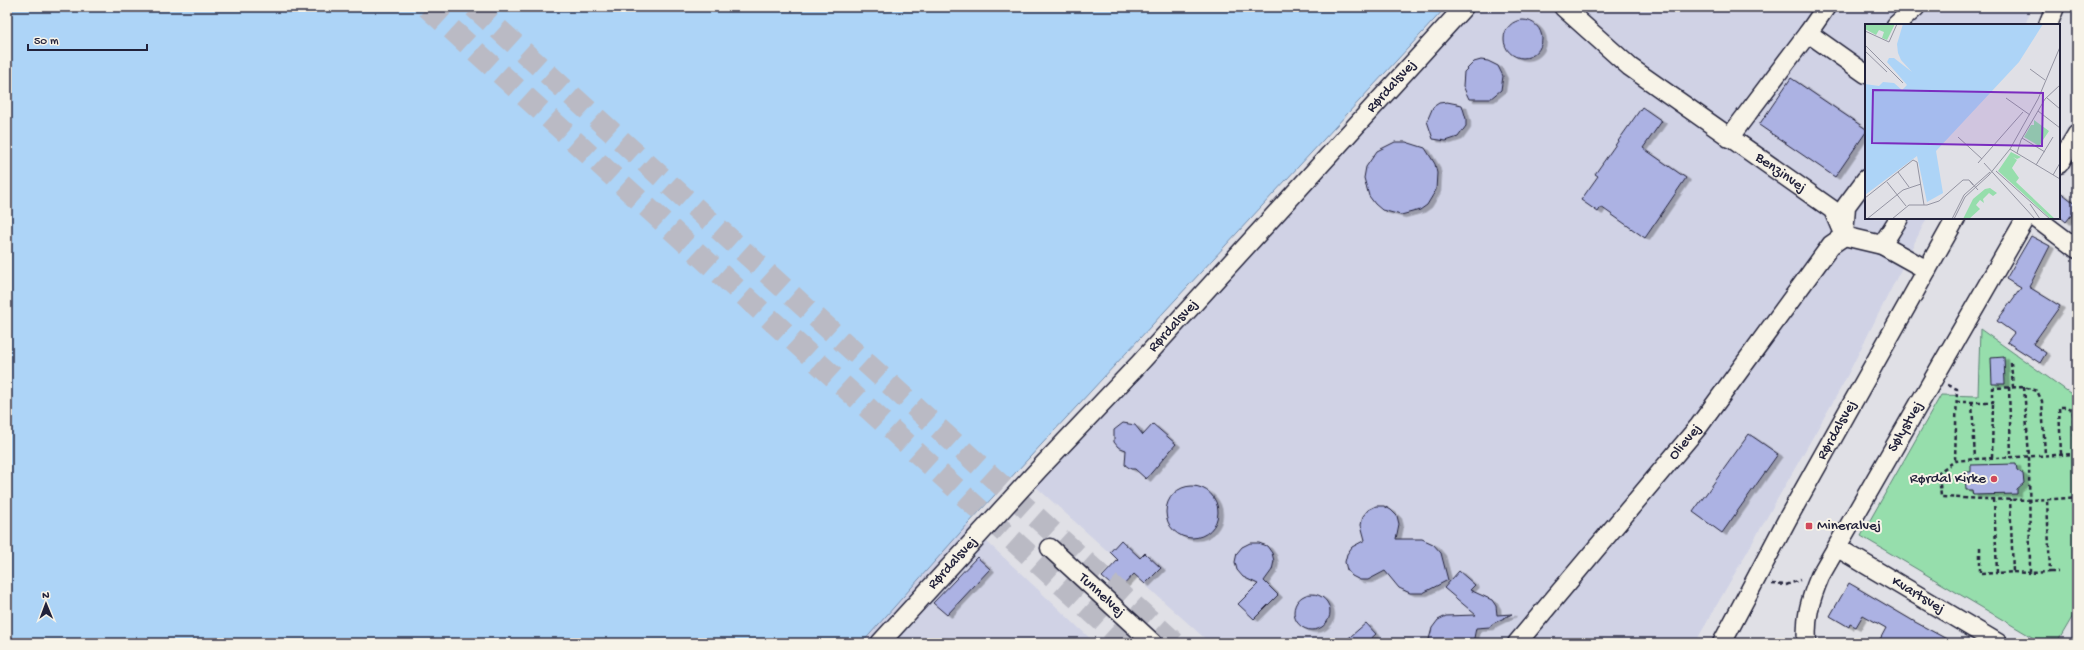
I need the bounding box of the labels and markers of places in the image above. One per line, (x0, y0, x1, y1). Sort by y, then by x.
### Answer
place label: Rørdal Kirke (1910, 470, 1986, 488)
marker: Rørdal Kirke (1989, 474, 1999, 484)
place label: Mineralvej (1817, 517, 1881, 535)
marker: Mineralvej (1804, 521, 1814, 531)

